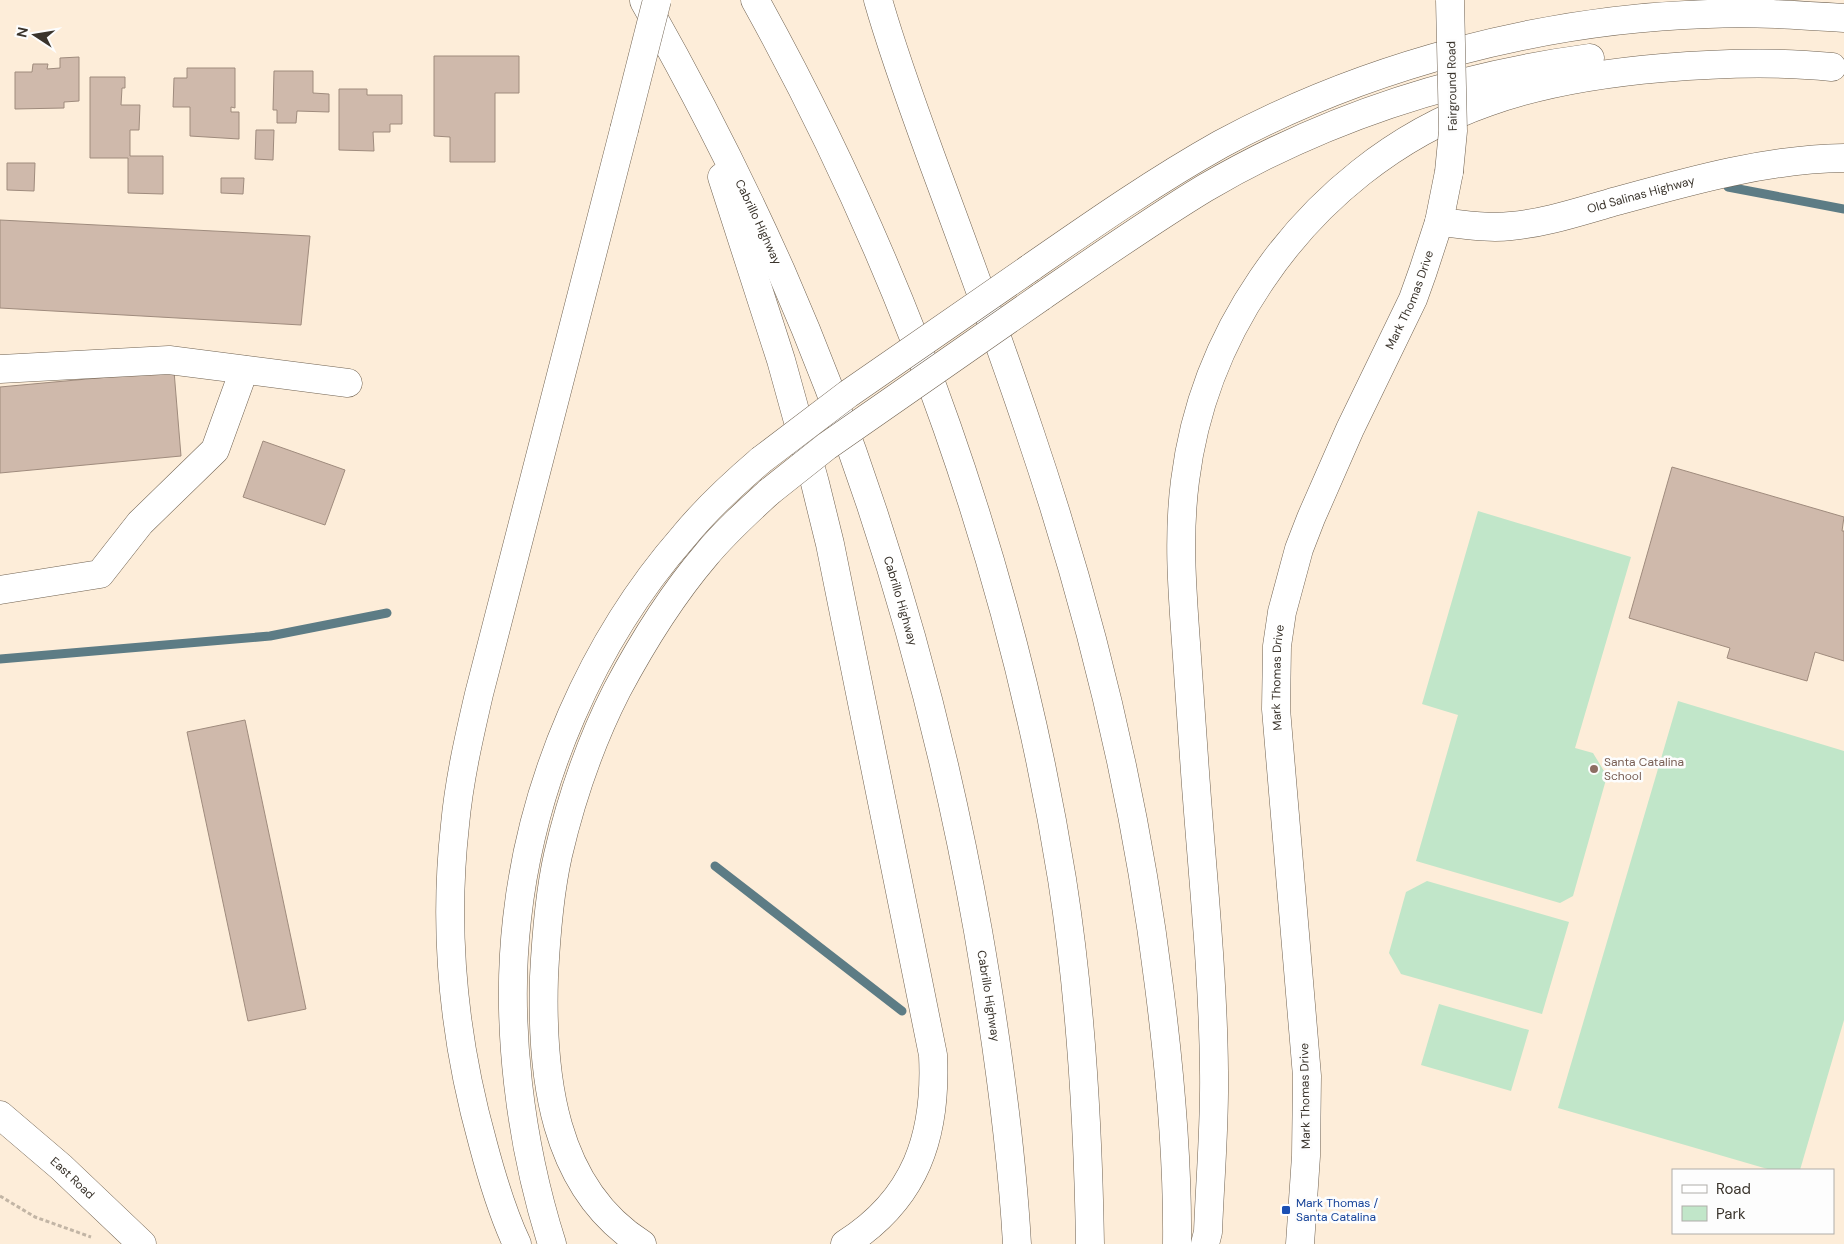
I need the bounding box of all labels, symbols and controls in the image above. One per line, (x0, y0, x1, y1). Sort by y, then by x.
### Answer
north arrow (10, 10, 60, 60)
text: N (12, 25, 32, 39)
street label: Fairground Road (1443, 41, 1461, 131)
street label: Old Salinas Highway (1585, 172, 1697, 217)
street label: Cabrillo Highway (731, 177, 785, 268)
street label: Mark Thomas Drive (1382, 248, 1437, 352)
street label: Cabrillo Highway (880, 554, 921, 648)
street label: Mark Thomas Drive (1268, 623, 1288, 731)
place label: Santa Catalina School (1604, 754, 1684, 784)
marker: Santa Catalina School (1588, 763, 1600, 775)
street label: Cabrillo Highway (973, 949, 1004, 1043)
street label: Mark Thomas Drive (1296, 1043, 1314, 1149)
street label: East Road (47, 1153, 98, 1203)
legend (1672, 1169, 1834, 1234)
text: Road (1716, 1179, 1751, 1199)
place label: Mark Thomas / Santa Catalina (1296, 1195, 1378, 1225)
marker: Mark Thomas / Santa Catalina (1280, 1204, 1292, 1216)
text: Park (1716, 1204, 1746, 1224)

